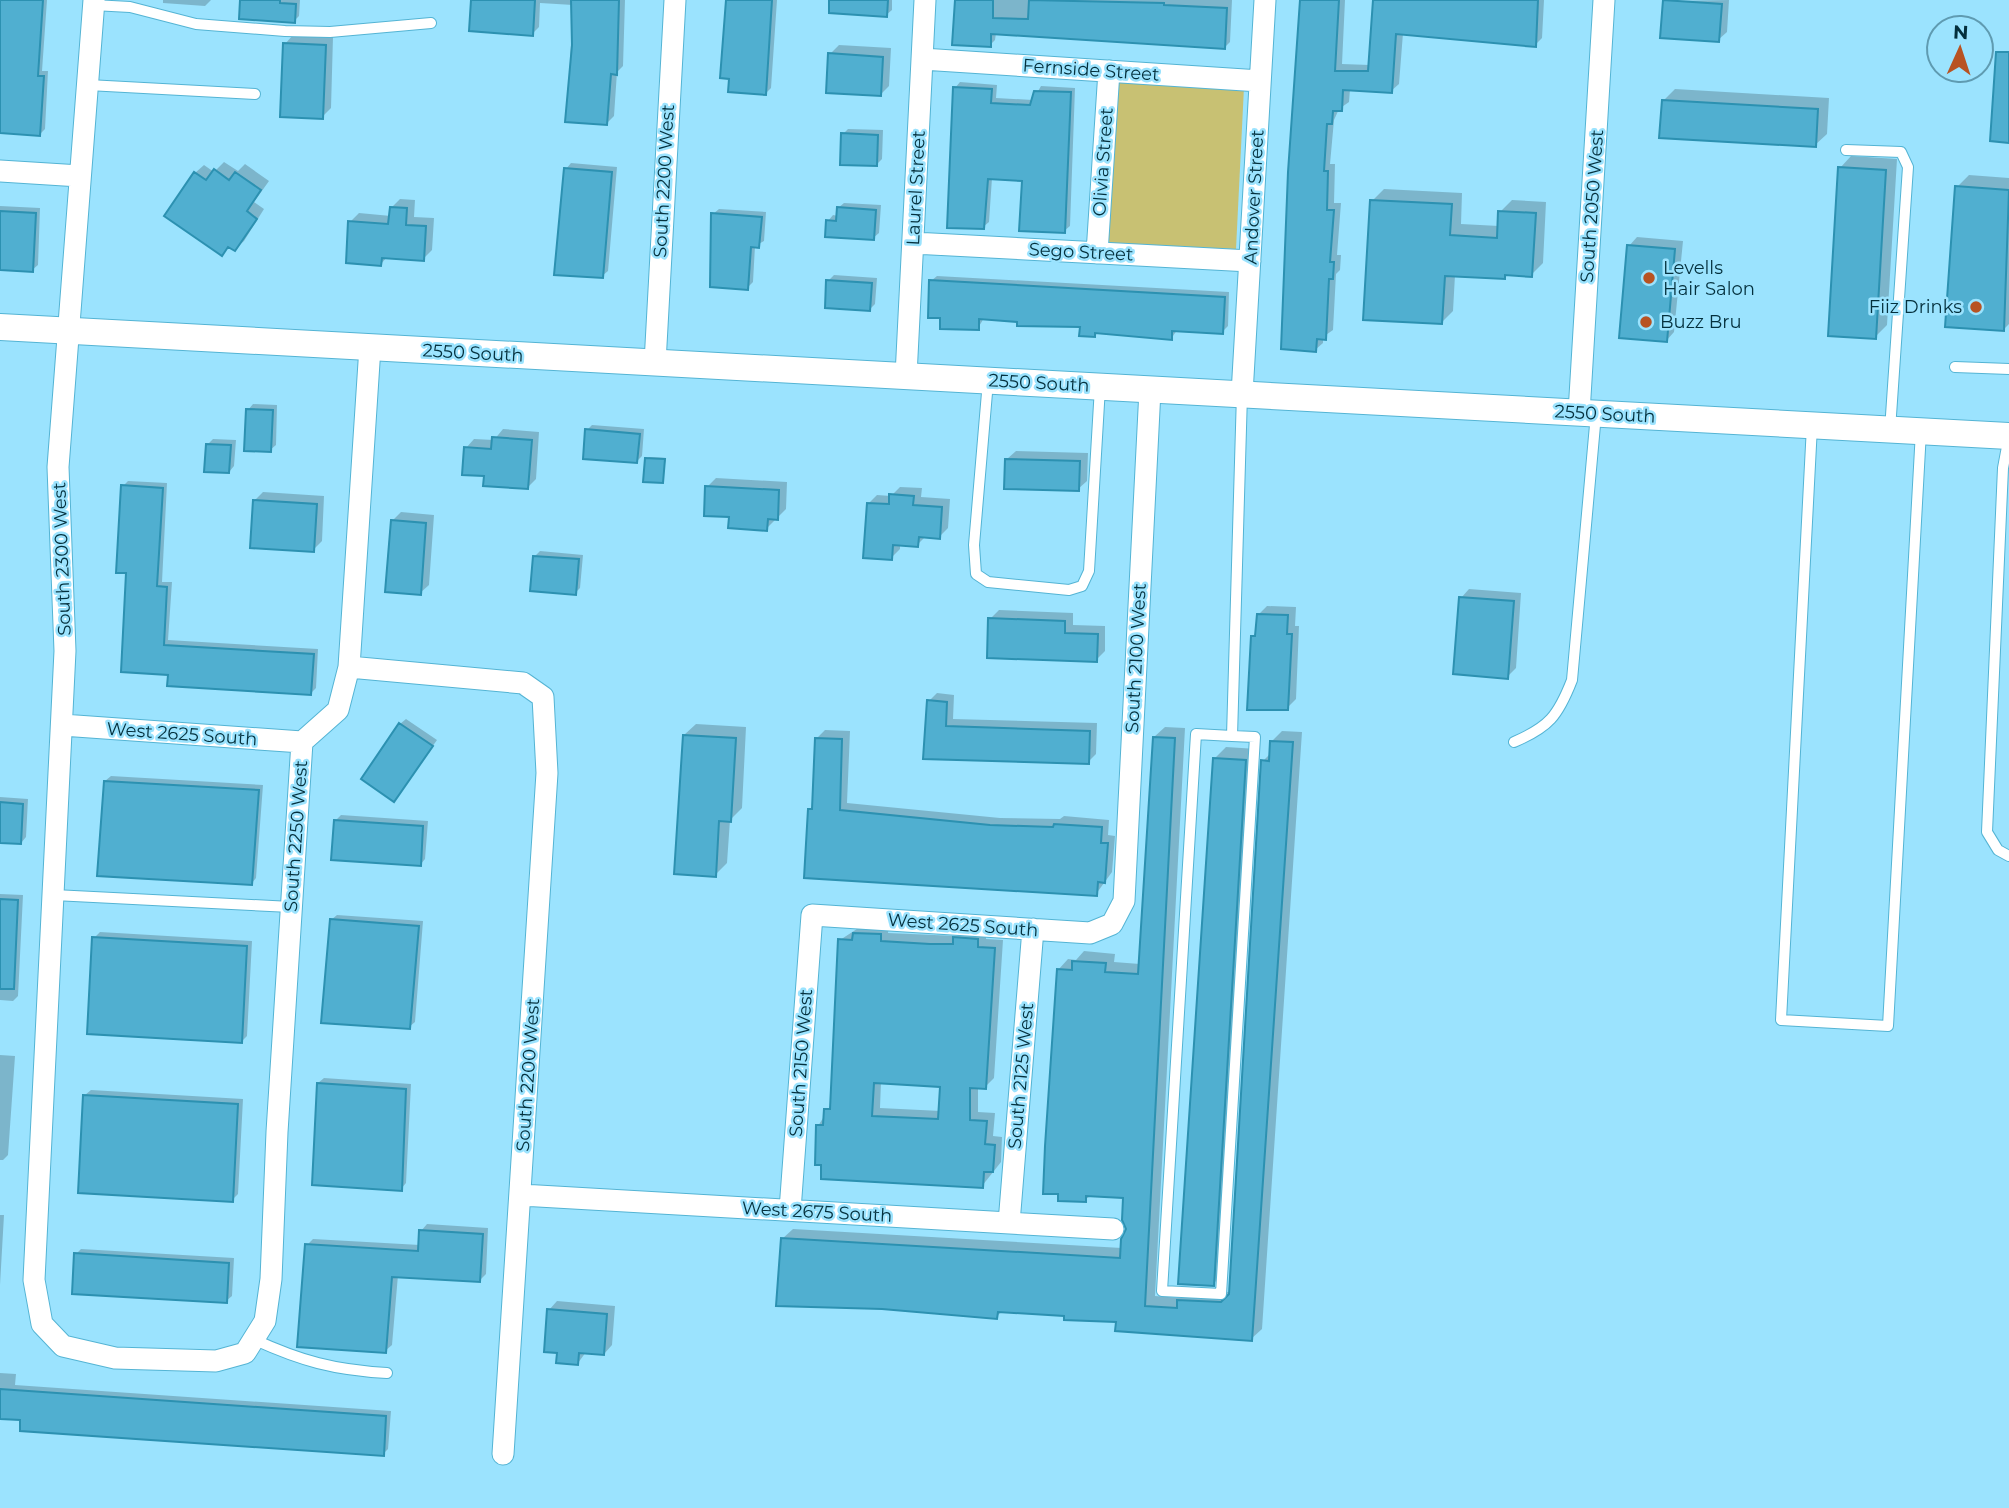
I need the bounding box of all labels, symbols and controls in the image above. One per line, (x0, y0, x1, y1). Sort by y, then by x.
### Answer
north arrow (1925, 14, 1995, 84)
text: N (1953, 21, 1969, 44)
street label: Fernside Street (1022, 54, 1160, 86)
street label: South 2200 West (649, 104, 679, 258)
street label: Olivia Street (1088, 107, 1118, 217)
street label: Andover Street (1239, 129, 1269, 265)
street label: South 2050 West (1576, 129, 1608, 283)
street label: Laurel Street (902, 130, 930, 246)
street label: Sego Street (1028, 238, 1134, 266)
place label: Levells Hair Salon (1663, 257, 1755, 300)
marker: Levells Hair Salon (1641, 270, 1657, 286)
place label: Fiiz Drinks (1869, 296, 1962, 318)
marker: Fiiz Drinks (1968, 299, 1984, 315)
place label: Buzz Bru (1660, 311, 1742, 333)
marker: Buzz Bru (1638, 314, 1654, 330)
street label: 2550 South (422, 339, 524, 367)
street label: 2550 South (988, 369, 1090, 397)
street label: 2550 South (1554, 400, 1656, 428)
street label: South 2300 West (48, 482, 76, 636)
street label: South 2100 West (1121, 583, 1151, 733)
street label: West 2625 South (106, 718, 258, 750)
street label: South 2250 West (280, 759, 312, 913)
street label: West 2625 South (887, 909, 1039, 941)
street label: South 2150 West (785, 988, 817, 1138)
street label: South 2200 West (512, 998, 544, 1152)
street label: South 2125 West (1004, 1002, 1038, 1150)
street label: West 2675 South (741, 1197, 893, 1227)

